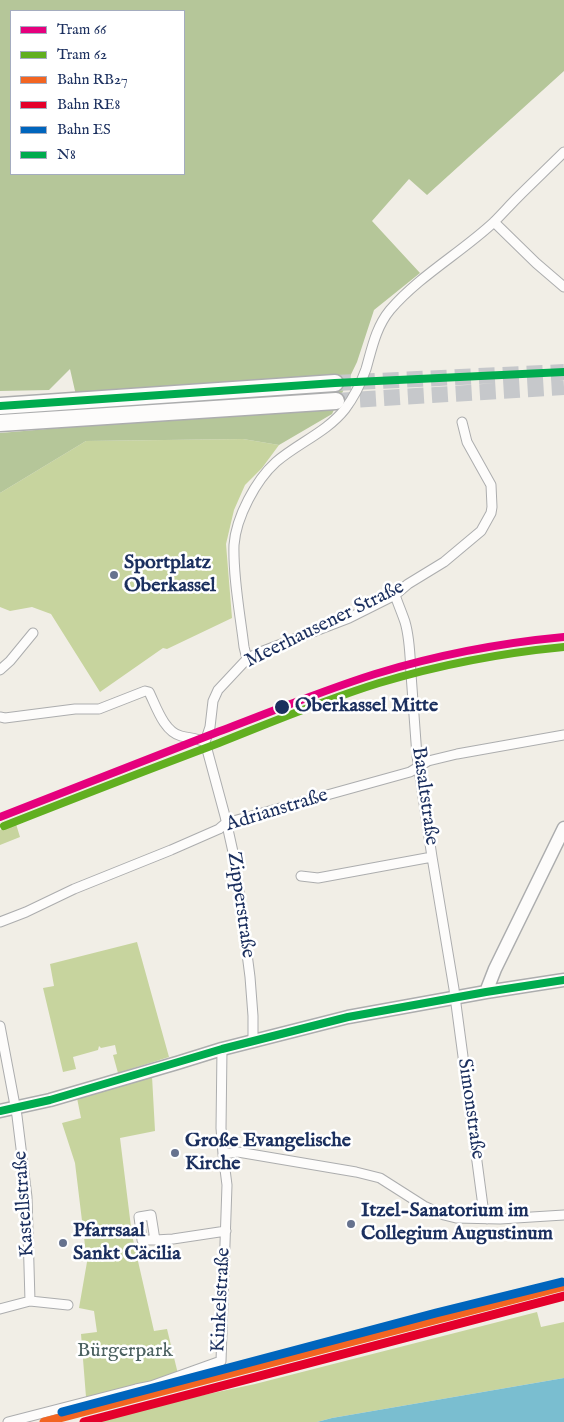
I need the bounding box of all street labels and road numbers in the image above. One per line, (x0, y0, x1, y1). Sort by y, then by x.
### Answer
street label: Meerhausener Straße (241, 576, 409, 674)
street label: Basaltstraße (405, 745, 443, 847)
street label: Adrianstraße (223, 784, 331, 838)
street label: Zipperstraße (221, 850, 259, 960)
street label: Simonstraße (451, 1057, 489, 1161)
street label: Kastellstraße (9, 1150, 41, 1258)
street label: Kinkelstraße (207, 1247, 237, 1353)

